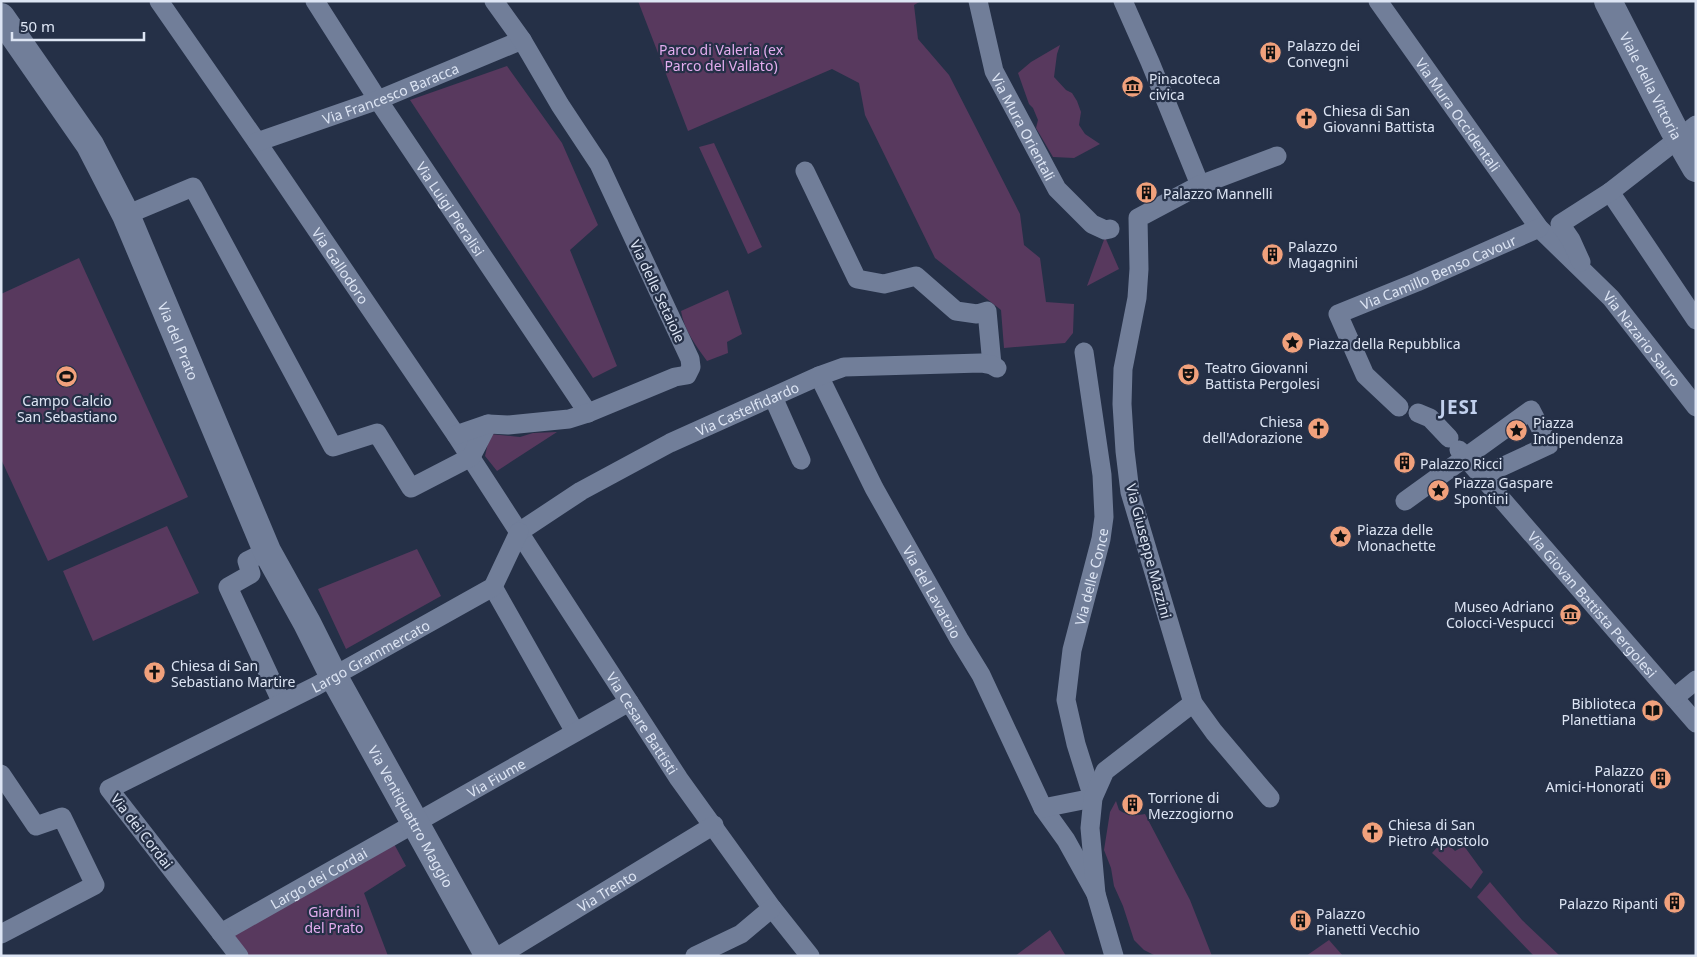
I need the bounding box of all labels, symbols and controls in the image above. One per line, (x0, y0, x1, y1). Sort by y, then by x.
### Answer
scale bar (12, 10, 145, 42)
text: 50 m (20, 16, 55, 36)
street label: Viale della Vittoria (1616, 29, 1687, 143)
place label: Palazzo dei Convegni (1287, 36, 1360, 71)
park label: Parco di Valeria (ex Parco del Vallato) (659, 40, 784, 75)
building icon: Palazzo dei Convegni (1259, 41, 1283, 65)
street label: Via Mura Occidentali (1412, 54, 1505, 175)
street label: Via Francesco Baracca (320, 58, 461, 128)
place label: Pinacoteca civica (1149, 69, 1220, 104)
street label: Via Mura Orientali (987, 70, 1060, 184)
museum icon: Pinacoteca civica (1121, 74, 1145, 98)
place label: Chiesa di San Giovanni Battista (1323, 101, 1435, 136)
church icon: Chiesa di San Giovanni Battista (1295, 106, 1319, 130)
street label: Via Luigi Pieralisi (412, 158, 489, 259)
building icon: Palazzo Mannelli (1135, 181, 1159, 205)
place label: Palazzo Mannelli (1163, 184, 1273, 203)
street label: Via Gallodoro (308, 224, 374, 307)
street label: Via Camillo Benso Cavour (1357, 230, 1519, 314)
street label: Via delle Setaiole (626, 237, 690, 345)
place label: Palazzo Magagnini (1288, 237, 1358, 272)
building icon: Palazzo Magagnini (1260, 242, 1284, 266)
street label: Via Nazario Sauro (1599, 286, 1686, 390)
street label: Via del Prato (154, 299, 204, 383)
place icon: Piazza della Repubblica (1280, 331, 1304, 355)
place label: Piazza della Repubblica (1308, 334, 1461, 353)
place label: Teatro Giovanni Battista Pergolesi (1205, 358, 1320, 393)
theatre icon: Teatro Giovanni Battista Pergolesi (1177, 363, 1201, 387)
sports icon: Campo Calcio San Sebastiano (55, 365, 79, 389)
street label: Via Castelfidardo (693, 377, 802, 440)
place label: Campo Calcio San Sebastiano (17, 391, 117, 426)
district label: JESI (1438, 394, 1478, 420)
place label: Chiesa dell'Adorazione (1203, 412, 1303, 447)
place label: Piazza Indipendenza (1533, 413, 1623, 448)
church icon: Chiesa dell'Adorazione (1307, 417, 1331, 441)
place icon: Piazza Indipendenza (1505, 418, 1529, 442)
building icon: Palazzo Ricci (1392, 451, 1416, 475)
place label: Palazzo Ricci (1420, 454, 1502, 473)
place label: Piazza Gaspare Spontini (1454, 473, 1553, 508)
place icon: Piazza Gaspare Spontini (1426, 478, 1450, 502)
street label: Via Giuseppe Mazzini (1122, 481, 1176, 621)
place label: Piazza delle Monachette (1357, 520, 1436, 555)
place icon: Piazza delle Monachette (1329, 525, 1353, 549)
street label: Via delle Conce (1069, 527, 1112, 627)
street label: Via Giovan Battista Pergolesi (1524, 527, 1661, 681)
street label: Via del Lavatoio (899, 542, 966, 642)
place label: Museo Adriano Colocci-Vespucci (1446, 597, 1554, 632)
museum icon: Museo Adriano Colocci-Vespucci (1558, 602, 1582, 626)
street label: Largo Grammercato (308, 615, 433, 696)
place label: Chiesa di San Sebastiano Martire (171, 656, 296, 691)
church icon: Chiesa di San Sebastiano Martire (143, 661, 167, 685)
street label: Via Cesare Battisti (603, 668, 683, 778)
place label: Biblioteca Planettiana (1561, 694, 1636, 729)
library icon: Biblioteca Planettiana (1640, 699, 1664, 723)
street label: Via Ventiquattro Maggio (364, 742, 458, 891)
street label: Via Fiume (463, 753, 529, 801)
place label: Palazzo Amici-Honorati (1546, 761, 1644, 796)
building icon: Palazzo Amici-Honorati (1648, 766, 1672, 790)
place label: Torrione di Mezzogiorno (1148, 788, 1234, 823)
street label: Via dei Cordai (107, 790, 177, 872)
building icon: Torrione di Mezzogiorno (1120, 793, 1144, 817)
place label: Chiesa di San Pietro Apostolo (1388, 815, 1489, 850)
church icon: Chiesa di San Pietro Apostolo (1360, 820, 1384, 844)
street label: Largo dei Cordai (267, 843, 370, 913)
street label: Via Trento (573, 865, 640, 916)
building icon: Palazzo Ripanti (1662, 891, 1686, 915)
place label: Palazzo Ripanti (1559, 894, 1658, 913)
park label: Giardini del Prato (304, 902, 364, 937)
place label: Palazzo Pianetti Vecchio (1316, 904, 1420, 939)
building icon: Palazzo Pianetti Vecchio (1288, 909, 1312, 933)

